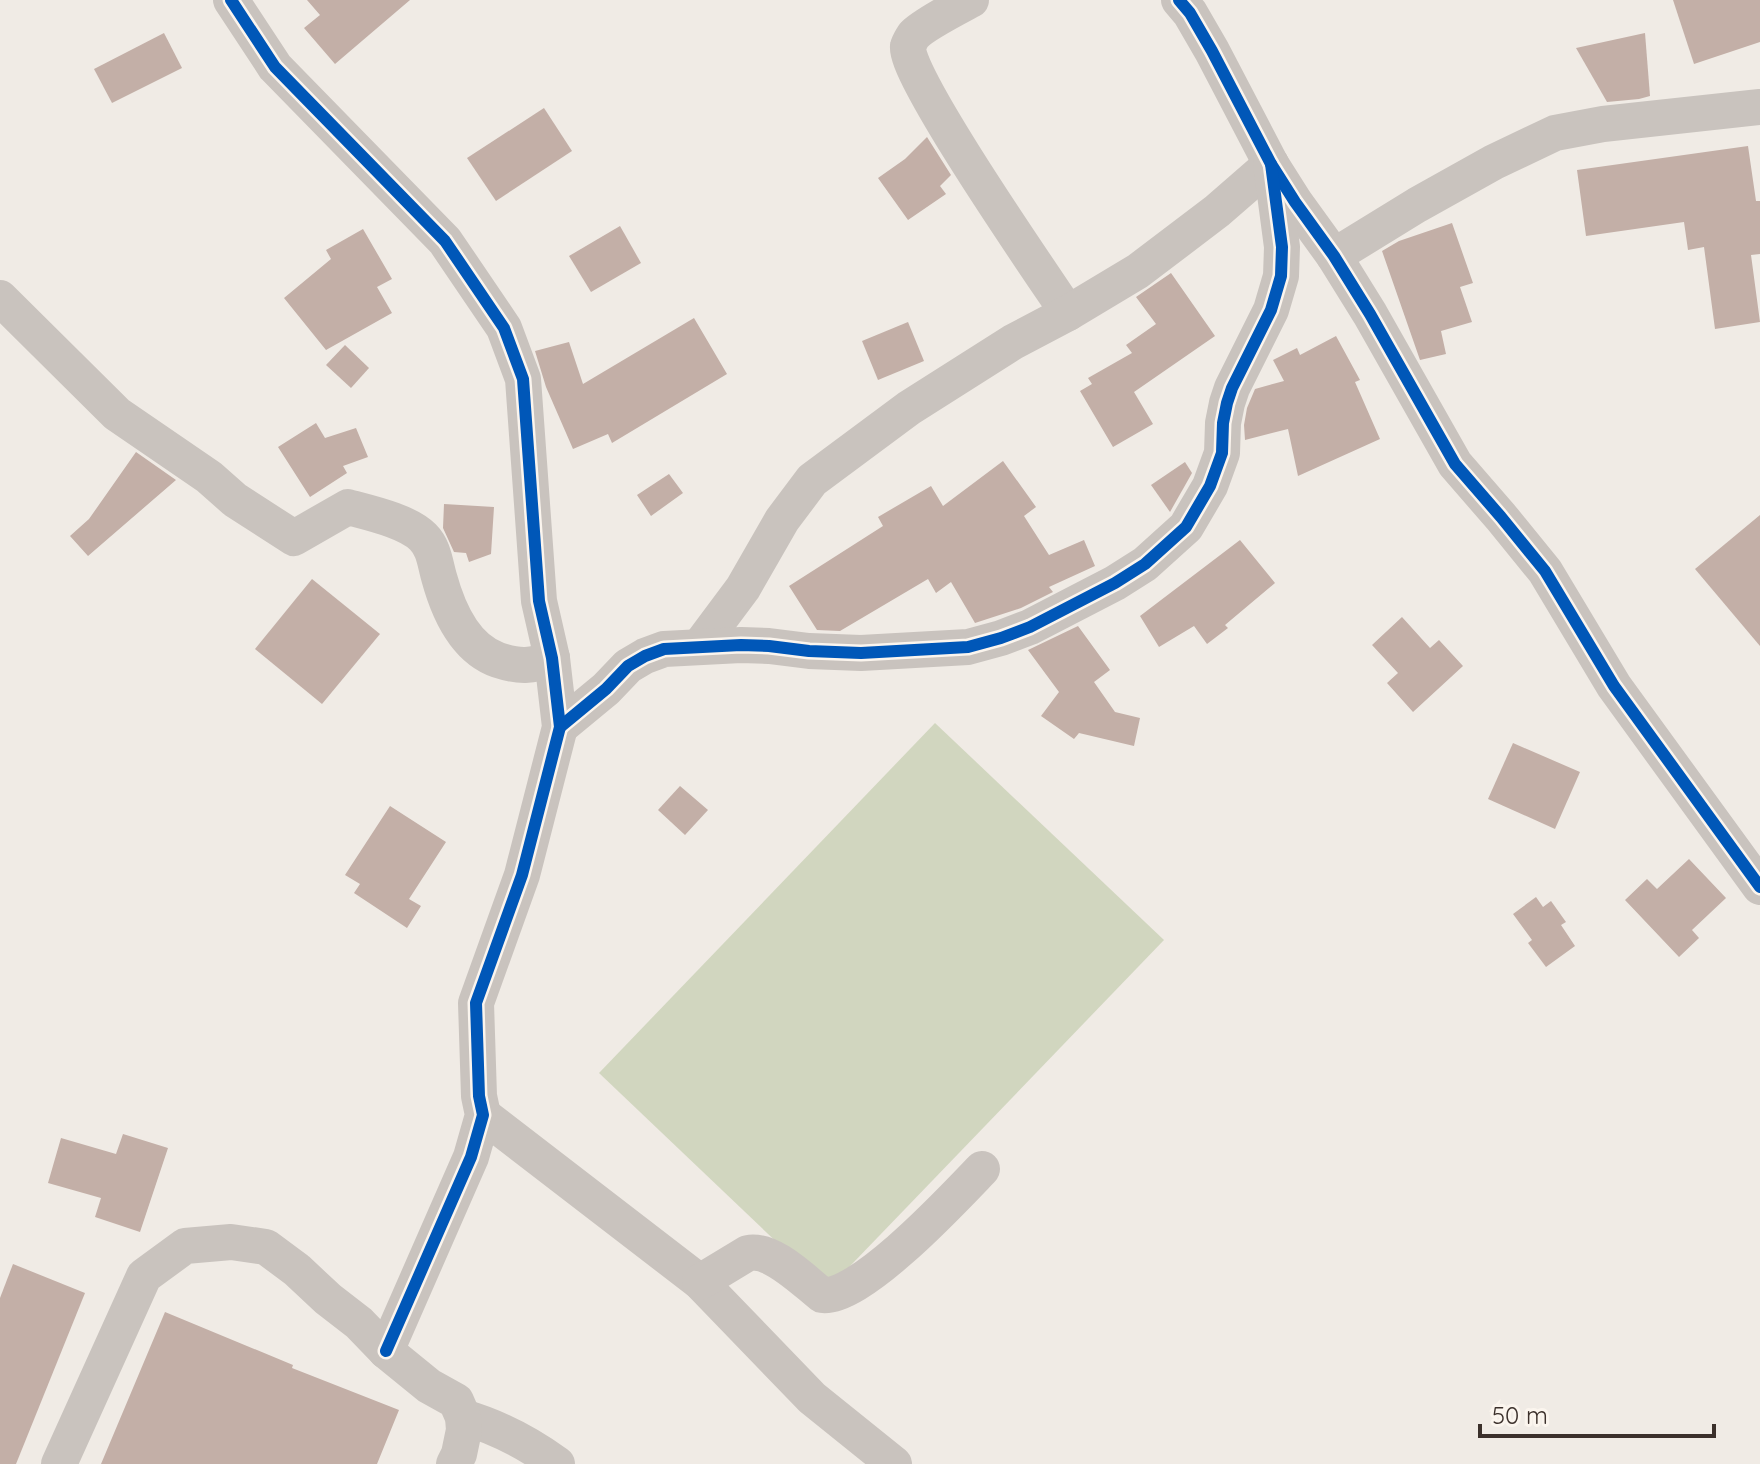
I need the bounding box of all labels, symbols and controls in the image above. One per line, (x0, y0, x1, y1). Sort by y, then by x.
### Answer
scale bar (1480, 1388, 1714, 1438)
text: 50 m (1492, 1400, 1548, 1430)

